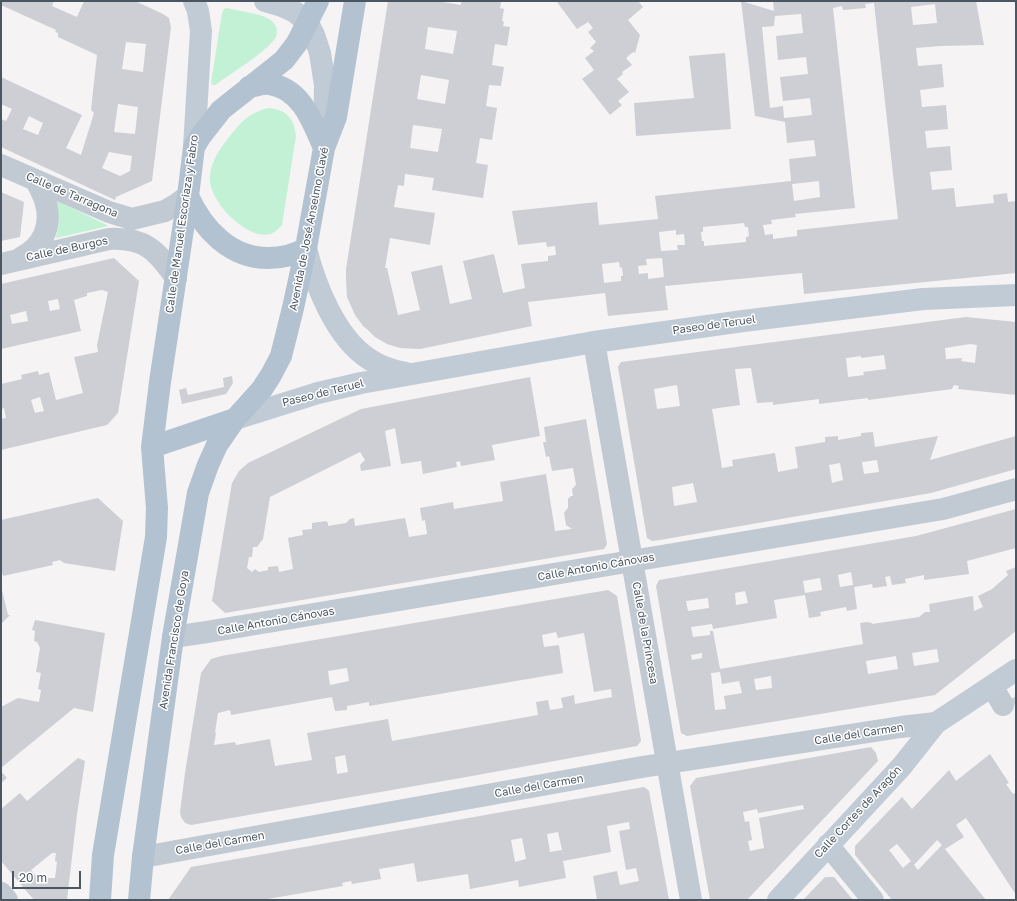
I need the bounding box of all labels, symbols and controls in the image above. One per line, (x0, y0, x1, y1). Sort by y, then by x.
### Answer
street label: Calle de Manuel Escoriaza y Fabro (163, 134, 201, 314)
street label: Avenida de José Anselmo Clavé (287, 146, 331, 312)
street label: Calle de Tarragona (24, 170, 120, 220)
street label: Calle de Burgos (25, 234, 109, 264)
street label: Paseo de Teruel (672, 313, 756, 337)
street label: Paseo de Teruel (281, 376, 365, 410)
street label: Calle Antonio Cánovas (536, 550, 656, 584)
street label: Avenida Francisco de Goya (157, 570, 191, 710)
street label: Calle de la Princesa (629, 581, 661, 685)
street label: Calle Antonio Cánovas (216, 604, 336, 638)
street label: Calle del Carmen (814, 720, 904, 748)
street label: Calle Cortes de Aragón (812, 763, 904, 861)
street label: Calle del Carmen (494, 772, 584, 800)
street label: Calle del Carmen (175, 829, 265, 857)
scale bar (14, 863, 83, 889)
text: 20 m (19, 870, 47, 885)

